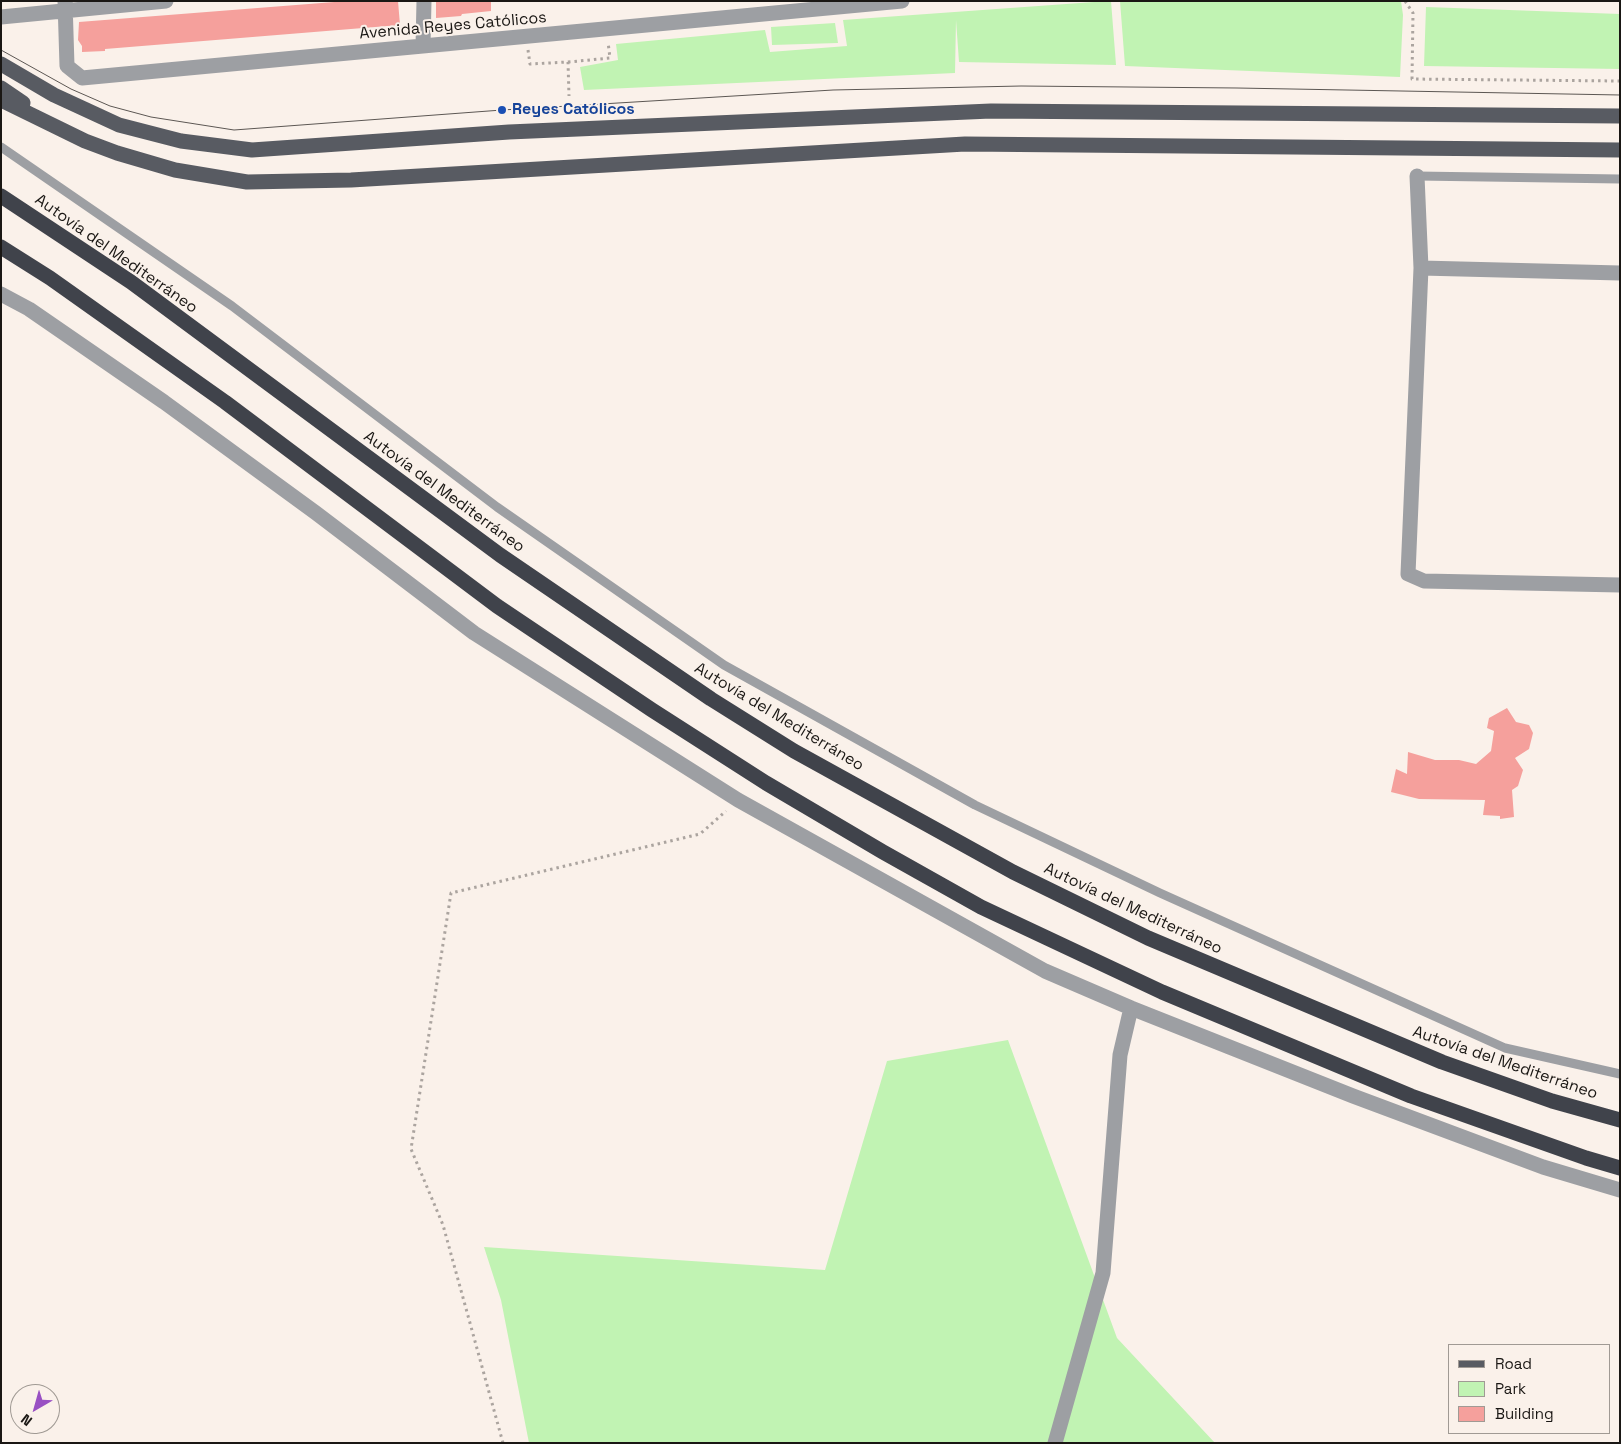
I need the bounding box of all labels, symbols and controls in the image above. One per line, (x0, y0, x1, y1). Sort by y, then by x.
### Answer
street label: Avenida Reyes Católicos (359, 8, 547, 44)
place label: Reyes Católicos (512, 100, 635, 120)
marker: Reyes Católicos (496, 104, 508, 116)
street label: Autovía del Mediterráneo (31, 190, 201, 318)
street label: Autovía del Mediterráneo (360, 427, 528, 557)
street label: Autovía del Mediterráneo (691, 659, 867, 775)
street label: Autovía del Mediterráneo (1041, 859, 1225, 959)
street label: Autovía del Mediterráneo (1410, 1022, 1600, 1104)
legend (1448, 1344, 1611, 1434)
text: Road (1495, 1354, 1532, 1373)
text: Park (1495, 1379, 1526, 1398)
north arrow (10, 1384, 60, 1434)
text: Building (1495, 1404, 1554, 1423)
text: N (17, 1410, 36, 1430)

